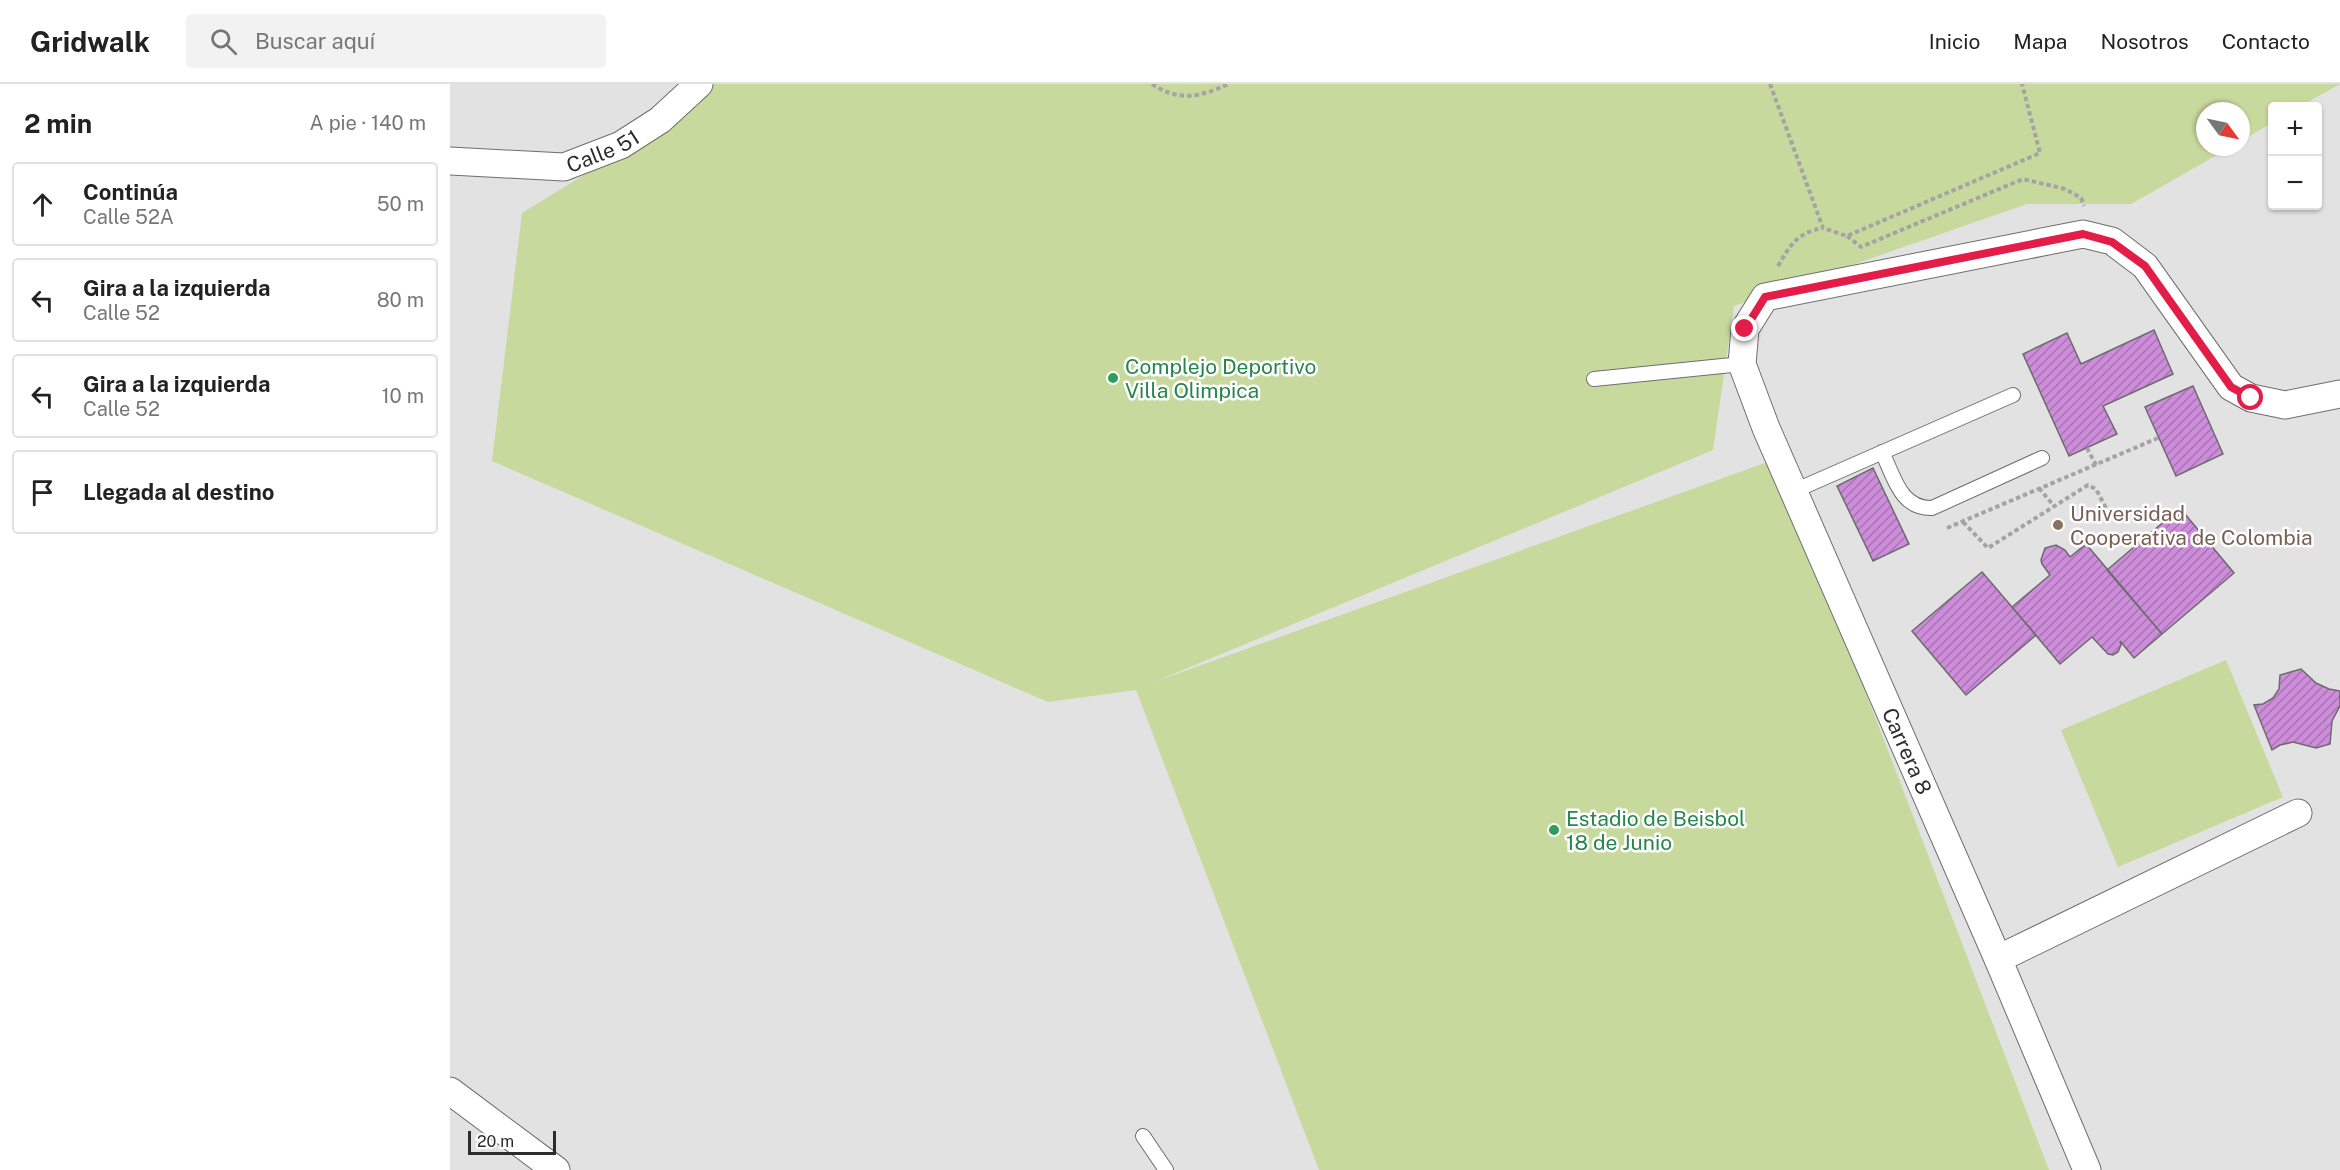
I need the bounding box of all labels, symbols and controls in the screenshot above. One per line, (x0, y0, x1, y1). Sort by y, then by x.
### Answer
search box (186, 14, 606, 68)
text: Gridwalk (30, 25, 150, 58)
icon: search (207, 25, 240, 58)
text: Buscar aquí (255, 28, 375, 54)
text: Inicio (1929, 29, 1980, 54)
text: Mapa (2013, 29, 2067, 54)
text: Nosotros (2100, 29, 2189, 54)
text: Contacto (2222, 29, 2310, 54)
north arrow (2196, 102, 2250, 156)
map controls (2268, 102, 2322, 210)
button: + (2268, 102, 2322, 156)
text: 2 min (24, 108, 92, 139)
text: A pie · 140 m (310, 111, 426, 135)
street label: Calle 51 (563, 124, 644, 177)
button: − (2268, 156, 2322, 210)
text: Continúa (83, 179, 178, 205)
icon: ahead (26, 188, 59, 221)
text: 50 m (377, 192, 424, 216)
text: Calle 52A (83, 205, 174, 229)
text: Gira a la izquierda (83, 275, 270, 301)
icon: left (26, 284, 59, 317)
text: 80 m (377, 288, 424, 312)
text: Calle 52 (83, 301, 160, 325)
route end (1731, 315, 1757, 341)
place label: Complejo Deportivo Villa Olimpica (1125, 354, 1316, 403)
text: Gira a la izquierda (83, 371, 270, 397)
marker: Complejo Deportivo Villa Olimpica (1106, 371, 1120, 385)
icon: left (26, 380, 59, 413)
text: 10 m (381, 384, 424, 408)
route start (2237, 384, 2263, 410)
text: Calle 52 (83, 397, 160, 421)
icon: arrive (26, 476, 59, 509)
text: Llegada al destino (83, 479, 274, 505)
place label: Universidad Cooperativa de Colombia (2070, 501, 2313, 550)
marker: Universidad Cooperativa de Colombia (2051, 518, 2065, 532)
street label: Carrera 8 (1877, 704, 1937, 798)
place label: Estadio de Beisbol 18 de Junio (1566, 806, 1745, 855)
marker: Estadio de Beisbol 18 de Junio (1547, 823, 1561, 837)
scale bar (468, 1128, 556, 1156)
text: 20 m (477, 1132, 514, 1151)

